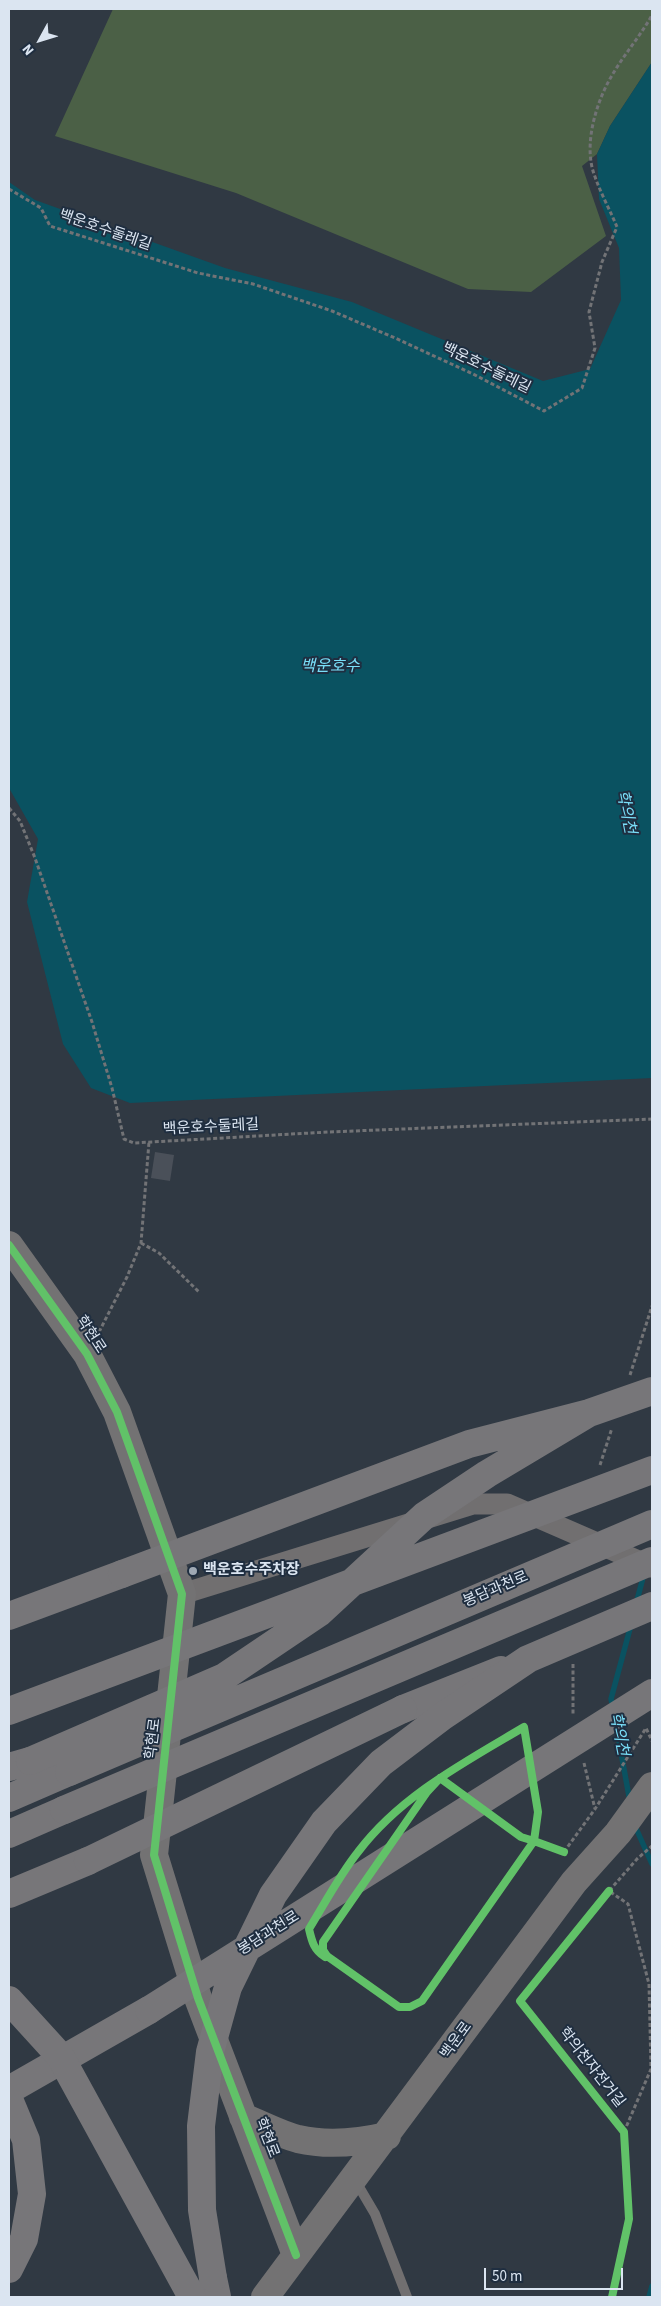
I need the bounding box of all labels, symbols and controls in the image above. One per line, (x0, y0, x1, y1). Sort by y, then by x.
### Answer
north arrow (15, 15, 65, 65)
text: N (18, 40, 39, 59)
street label: 백운호수둘레길 (56, 207, 154, 255)
street label: 백운호수둘레길 (439, 340, 533, 398)
water label: 백운호수 (301, 657, 359, 677)
water label: 학의천 (611, 788, 639, 836)
street label: 백운호수둘레길 (162, 1116, 260, 1140)
street label: 학현로 (71, 1313, 109, 1357)
place label: 백운호수주차장 (203, 1562, 300, 1580)
marker: 백운호수주차장 (187, 1565, 199, 1577)
street label: 봉담과천로 (461, 1568, 531, 1612)
water label: 학의천 (604, 1710, 632, 1758)
street label: 학현로 (143, 1717, 165, 1761)
street label: 봉담과천로 (235, 1908, 303, 1960)
street label: 백운로 (438, 2019, 476, 2063)
street label: 학의천자전거길 (554, 2024, 628, 2112)
street label: 학현로 (250, 2115, 282, 2161)
scale bar (486, 2258, 625, 2290)
text: 50 m (492, 2266, 522, 2287)

